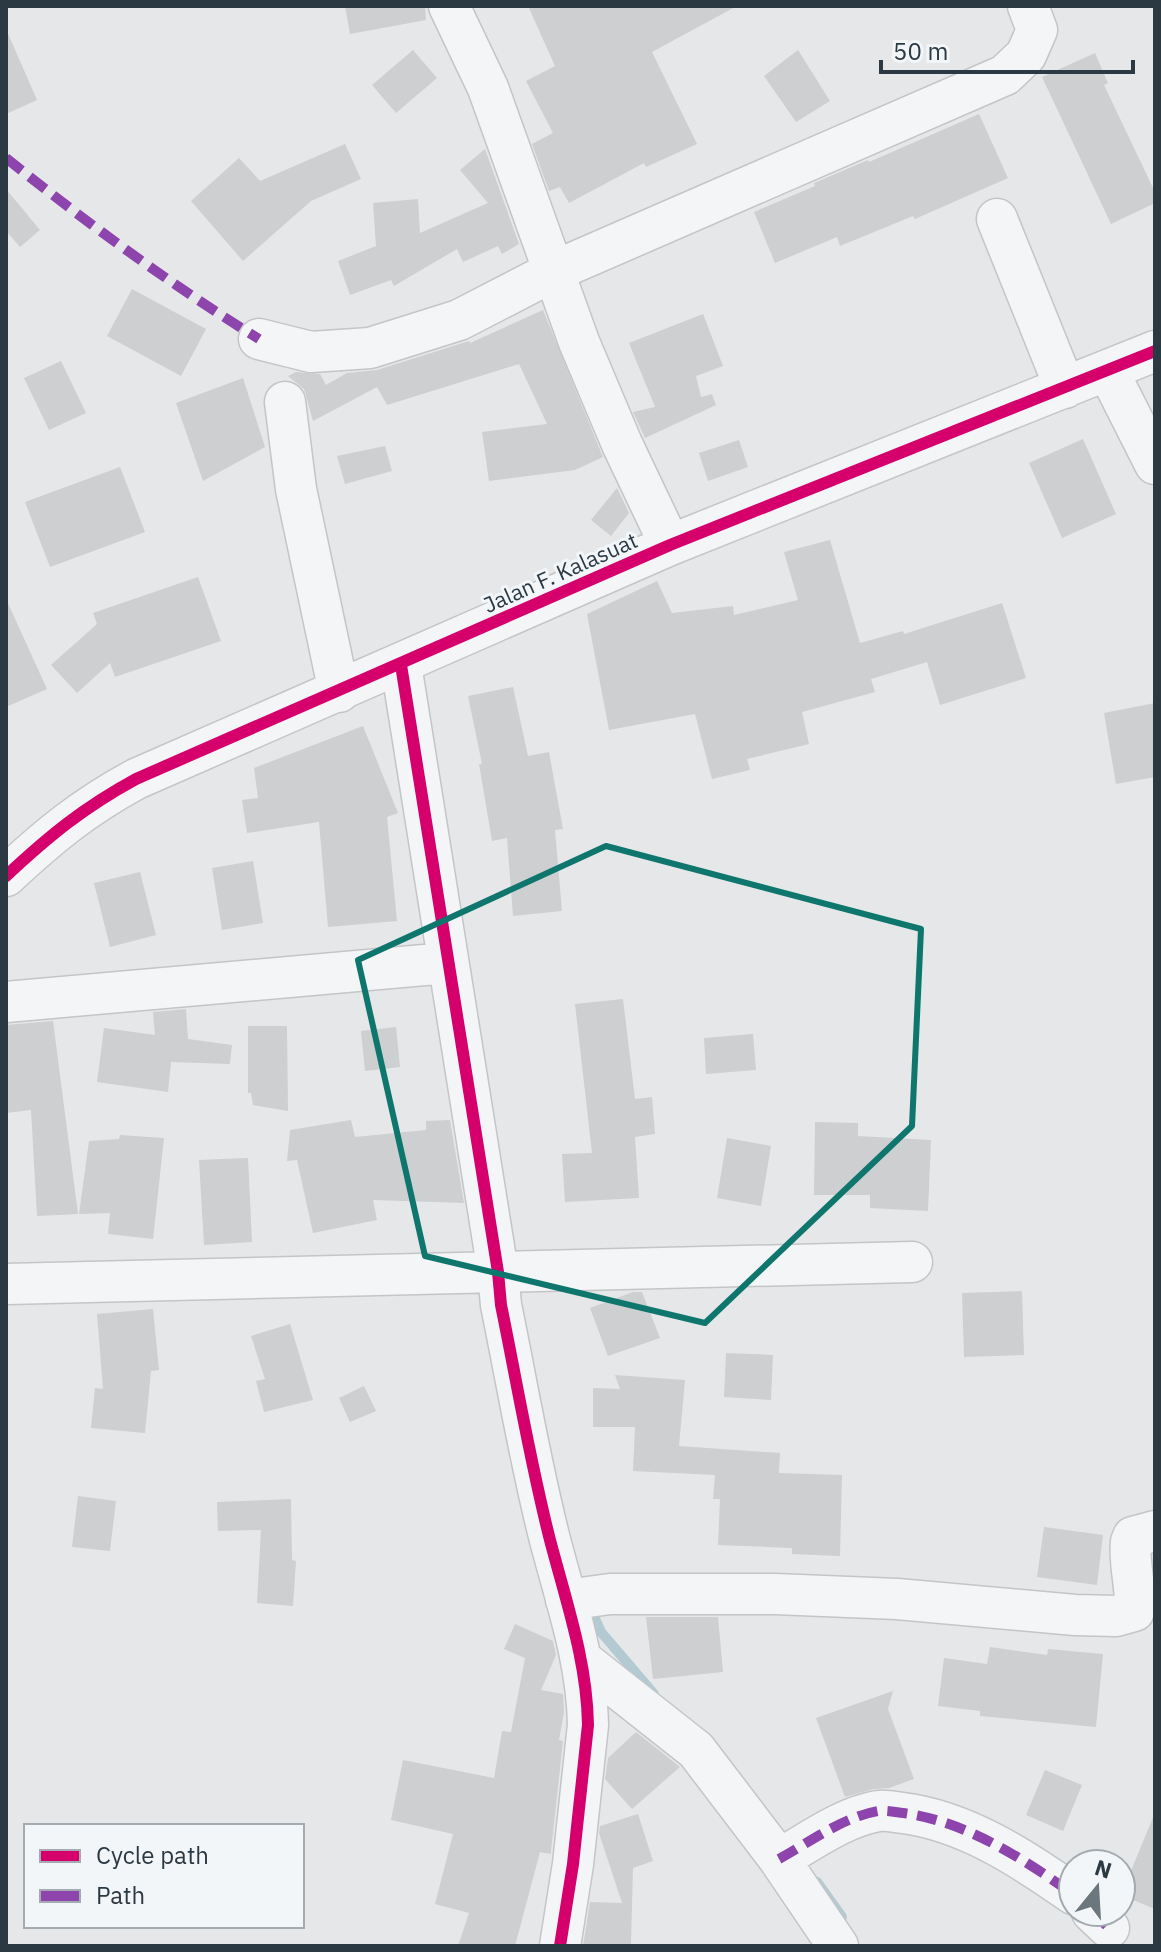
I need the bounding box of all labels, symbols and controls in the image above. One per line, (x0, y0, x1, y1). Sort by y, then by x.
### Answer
scale bar (881, 24, 1133, 74)
text: 50 m (893, 35, 948, 67)
street label: Jalan F. Kalasuat (478, 525, 642, 619)
legend (24, 1824, 304, 1928)
text: Cycle path (96, 1839, 209, 1871)
north arrow (1057, 1848, 1137, 1928)
text: N (1091, 1852, 1115, 1885)
text: Path (96, 1879, 145, 1911)

